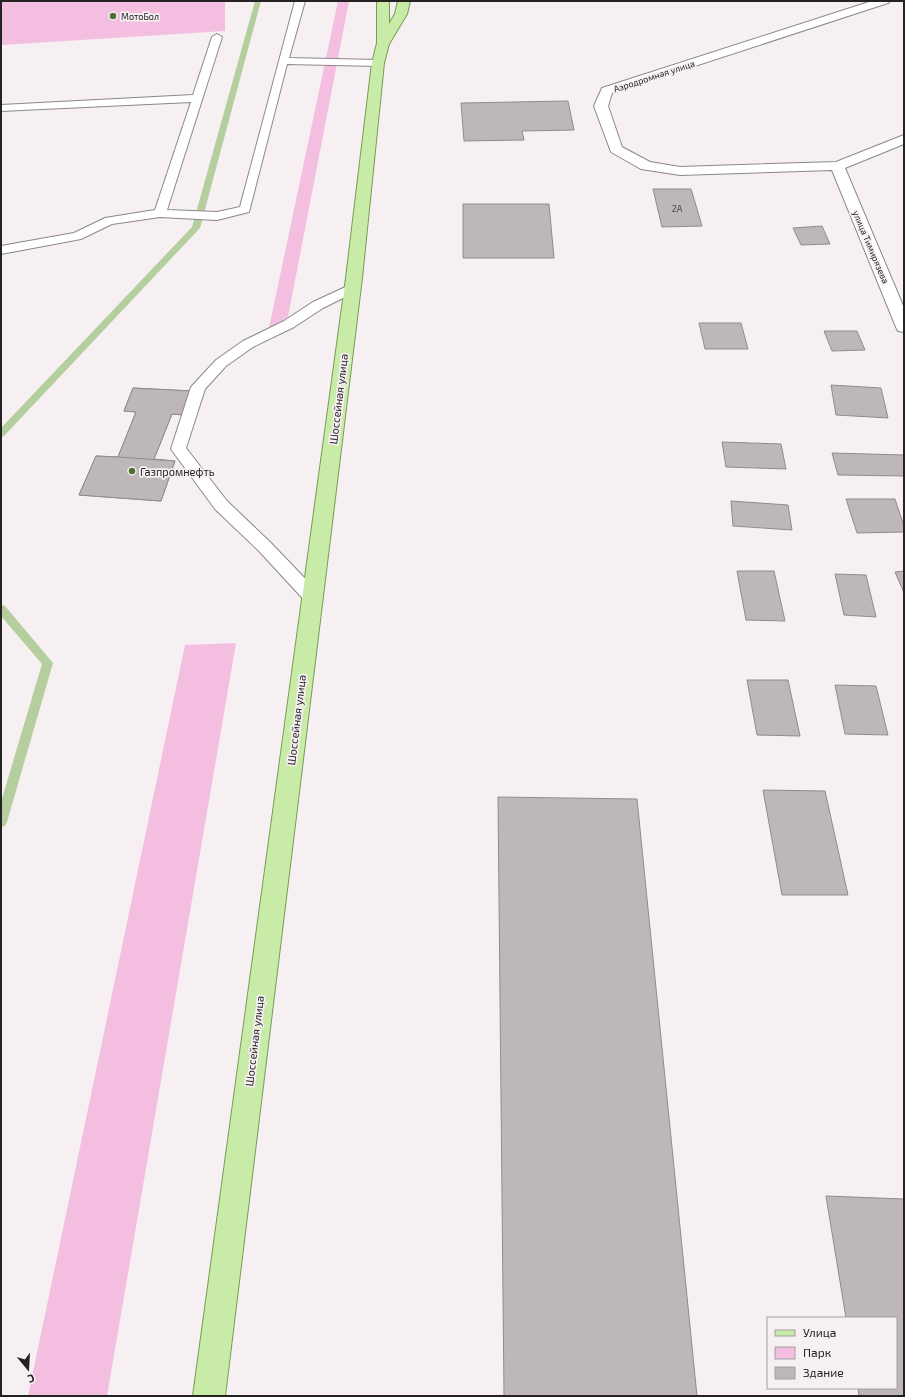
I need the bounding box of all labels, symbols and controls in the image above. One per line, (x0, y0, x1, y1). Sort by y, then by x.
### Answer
marker: МотоБол (108, 11, 118, 21)
place label: МотоБол (121, 11, 159, 22)
street label: Аэродромная улица (612, 58, 696, 95)
house number: 2А (672, 203, 683, 214)
street label: улица Тимирязева (850, 209, 891, 286)
street label: Шоссейная улица (326, 353, 351, 445)
place label: Газпромнефть (140, 465, 215, 478)
marker: Газпромнефть (127, 466, 137, 476)
street label: Шоссейная улица (284, 674, 309, 766)
street label: Шоссейная улица (242, 995, 267, 1087)
legend (767, 1317, 897, 1389)
text: Улица (803, 1325, 836, 1339)
text: Парк (803, 1345, 832, 1359)
north arrow (8, 1349, 48, 1389)
text: Здание (803, 1365, 844, 1379)
text: С (26, 1372, 36, 1386)

